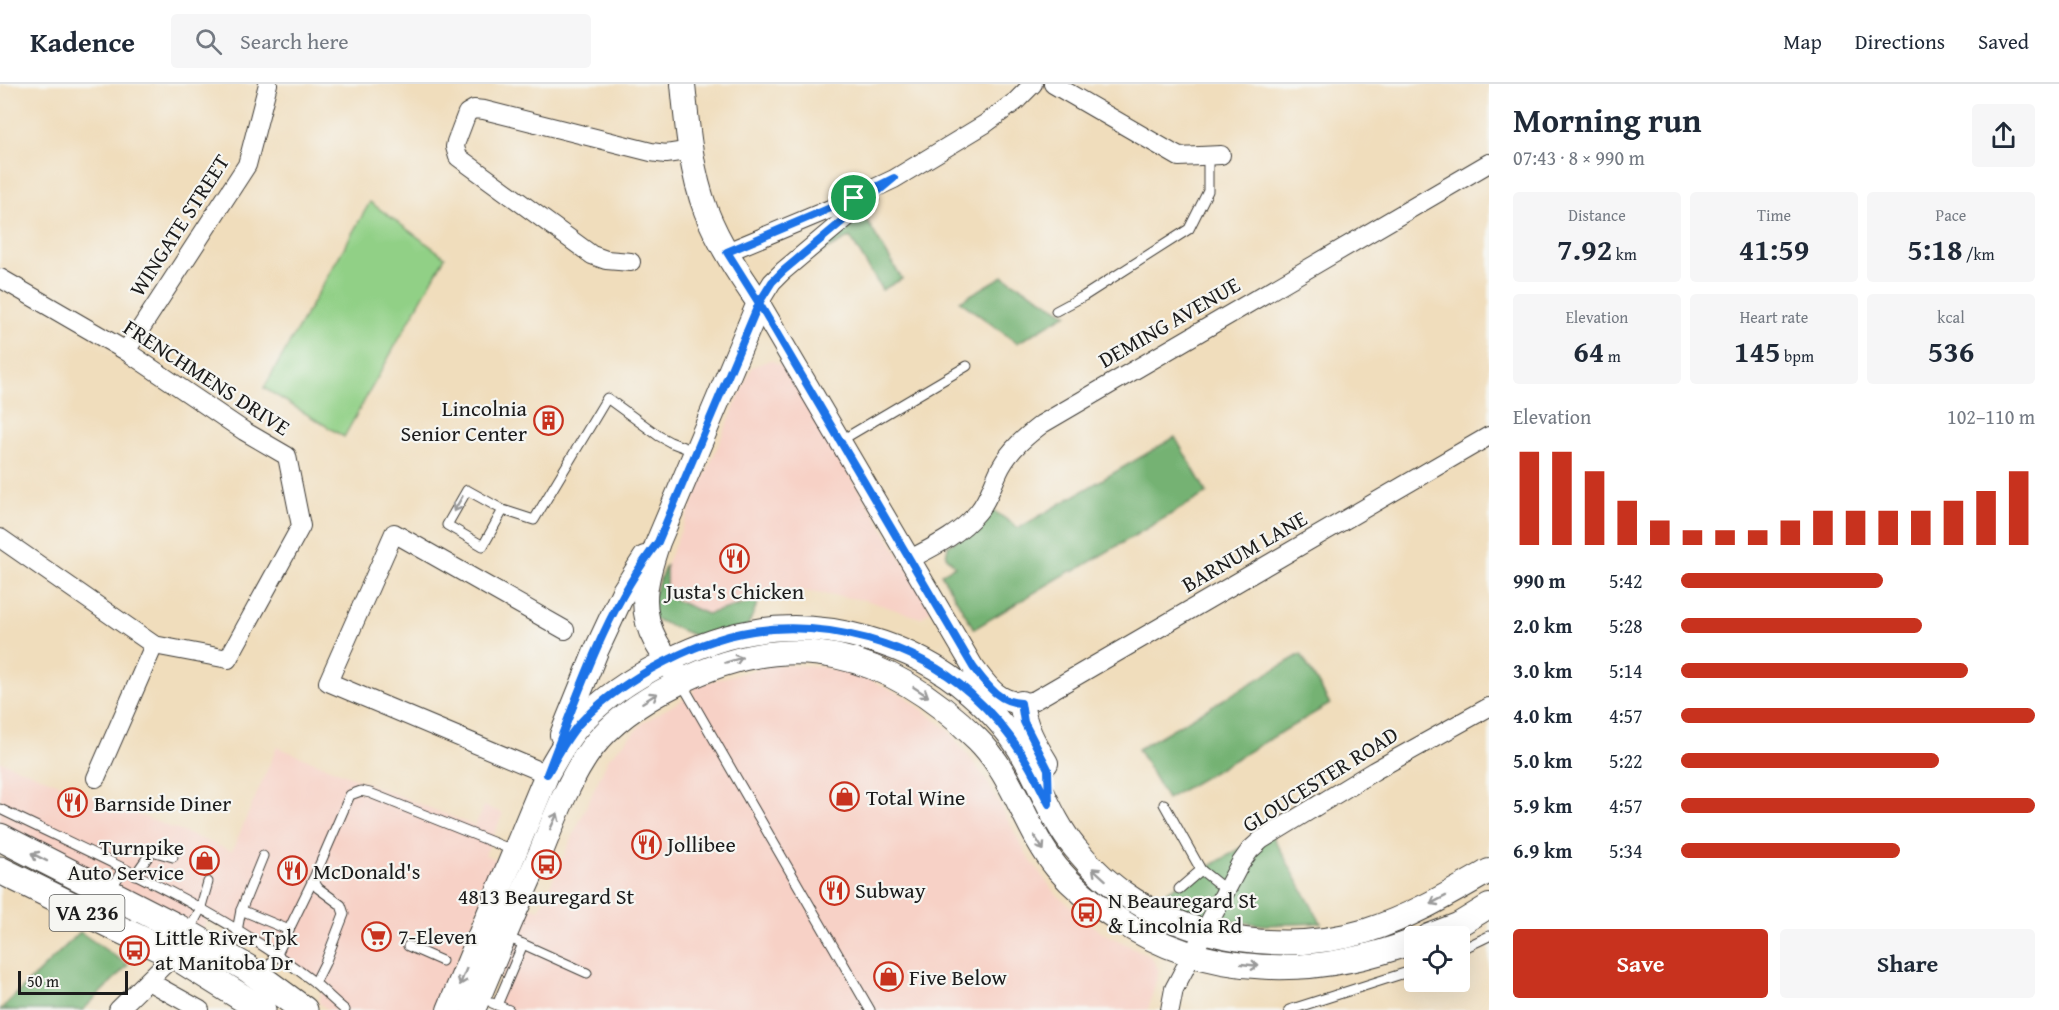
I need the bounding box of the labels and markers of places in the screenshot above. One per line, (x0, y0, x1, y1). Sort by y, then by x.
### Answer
pin (828, 172, 879, 223)
place label: Lincolnia Senior Center (400, 392, 528, 449)
building icon: Lincolnia Senior Center (532, 405, 564, 437)
restaurant icon: Justa's Chicken (719, 543, 751, 575)
place label: Justa's Chicken (663, 575, 805, 607)
shop icon: Total Wine (829, 781, 861, 813)
place label: Total Wine (866, 781, 965, 813)
restaurant icon: Barnside Diner (57, 787, 89, 819)
place label: Barnside Diner (94, 787, 231, 819)
restaurant icon: Jollibee (630, 828, 662, 860)
place label: Jollibee (664, 828, 736, 860)
place label: Turnpike Auto Service (68, 831, 184, 888)
shop icon: Turnpike Auto Service (189, 844, 221, 876)
bus stop icon: 4813 Beauregard St (530, 848, 562, 880)
restaurant icon: McDonald's (276, 855, 308, 887)
place label: McDonald's (313, 855, 420, 887)
restaurant icon: Subway (818, 874, 850, 906)
place label: Subway (855, 874, 926, 906)
place label: 4813 Beauregard St (458, 880, 635, 912)
place label: N Beauregard St & Lincolnia Rd (1108, 884, 1257, 941)
bus stop icon: N Beauregard St & Lincolnia Rd (1071, 897, 1103, 929)
supermarket icon: 7-Eleven (361, 920, 393, 952)
place label: 7-Eleven (398, 920, 478, 952)
place label: Little River Tpk at Manitoba Dr (155, 921, 298, 978)
bus stop icon: Little River Tpk at Manitoba Dr (118, 934, 150, 966)
shop icon: Five Below (872, 961, 904, 993)
place label: Five Below (909, 961, 1007, 993)

